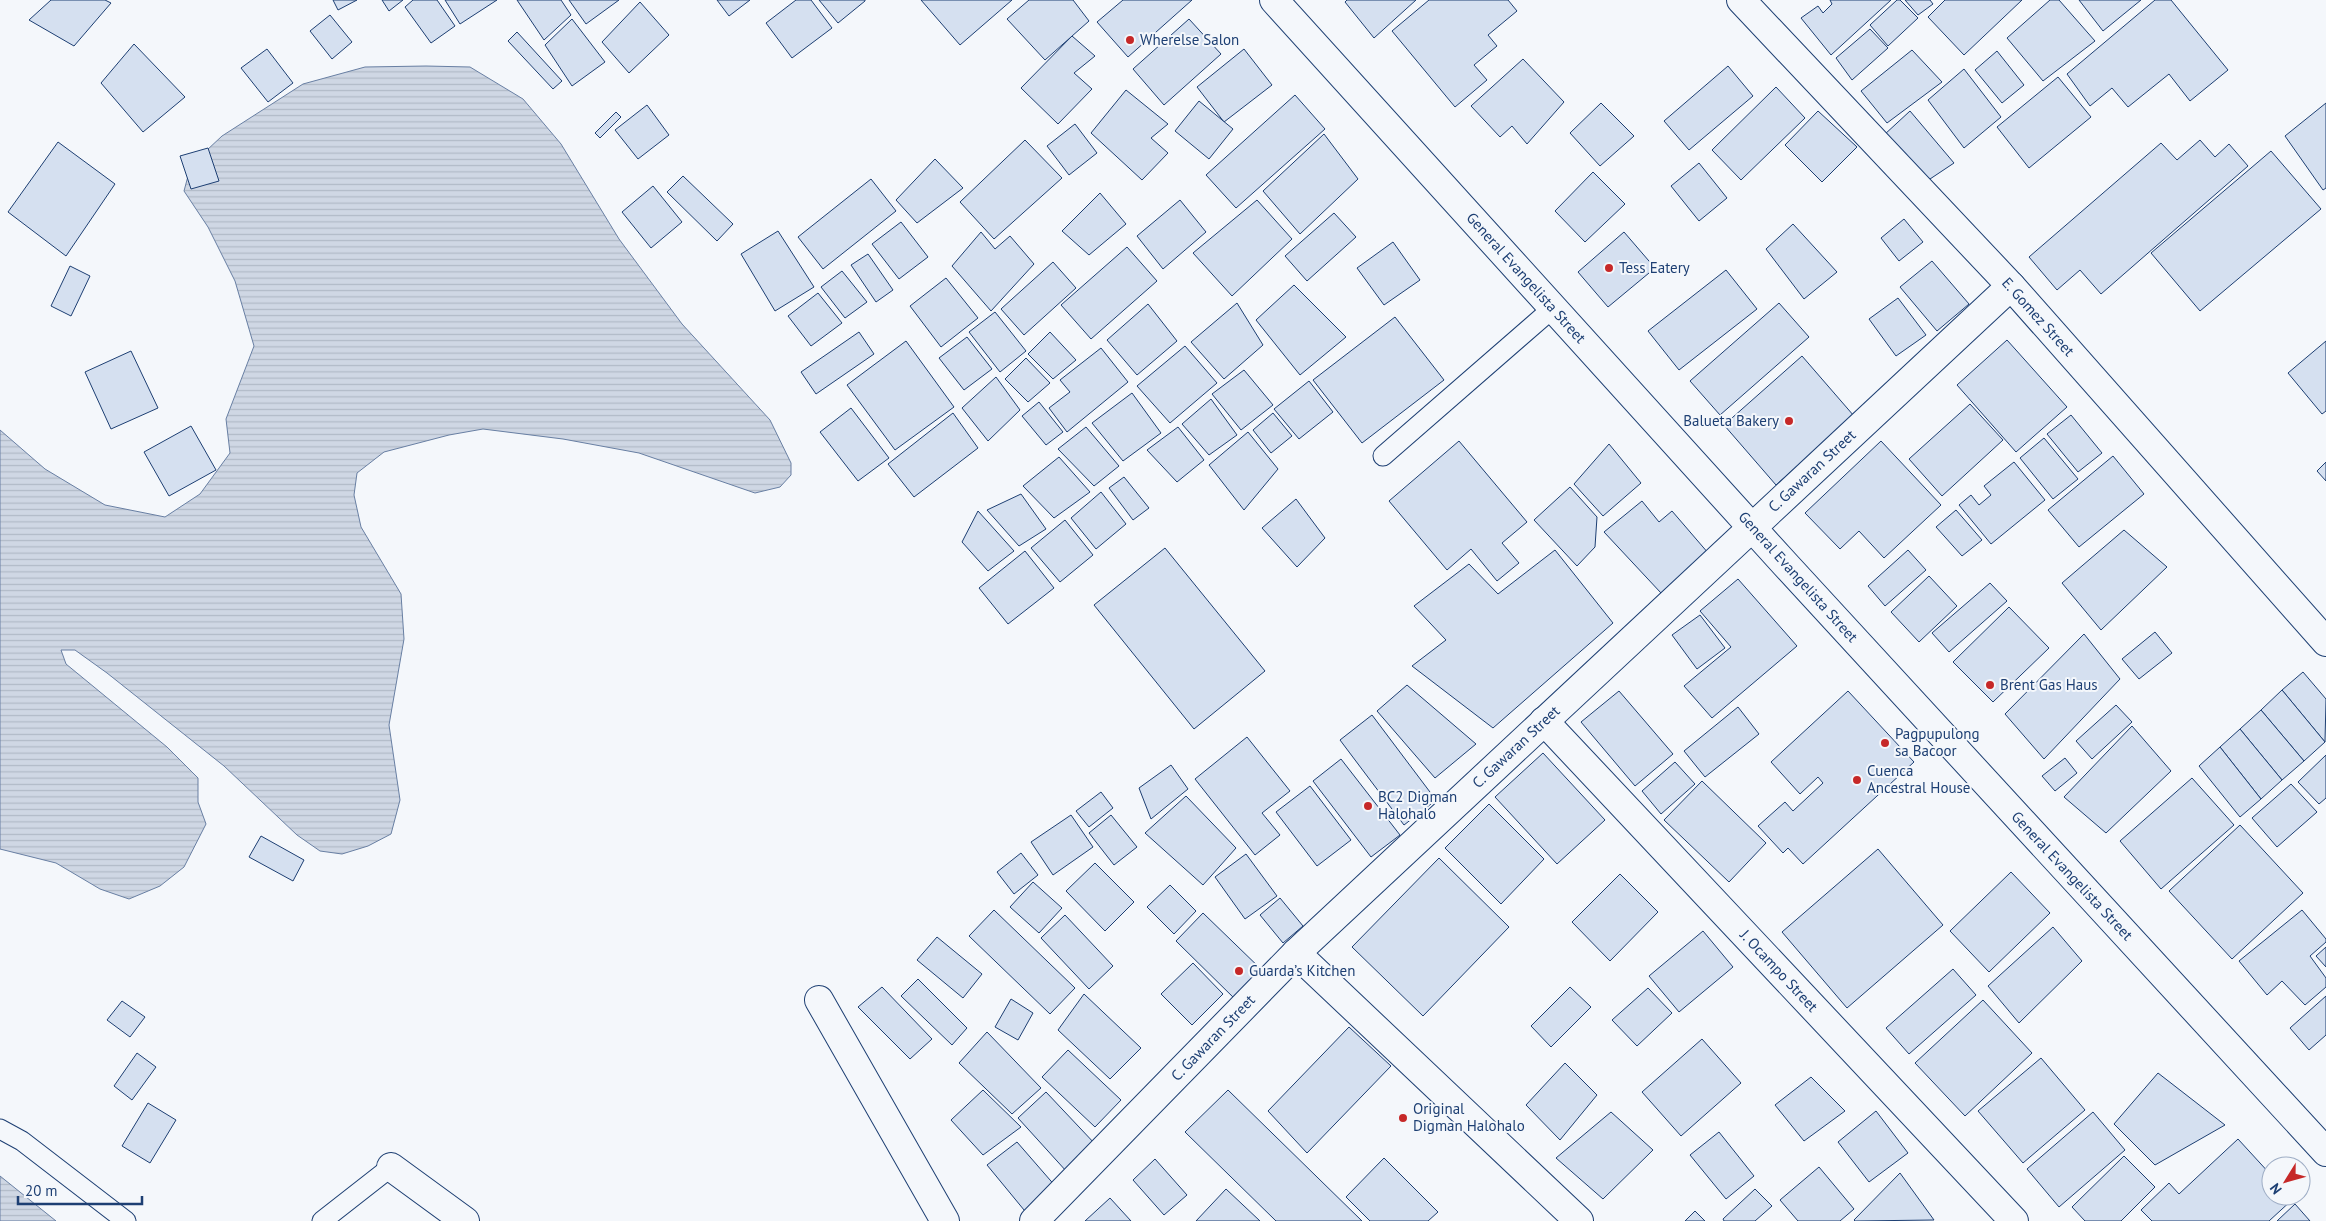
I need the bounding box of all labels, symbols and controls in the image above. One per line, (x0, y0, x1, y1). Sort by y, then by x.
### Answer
place label: Wherelse Salon (1140, 30, 1239, 49)
marker: Wherelse Salon (1124, 34, 1136, 46)
street label: General Evangelista Street (1463, 208, 1590, 347)
place label: Tess Eatery (1619, 258, 1690, 277)
marker: Tess Eatery (1603, 262, 1615, 274)
street label: E. Gomez Street (1998, 273, 2079, 360)
place label: Balueta Bakery (1683, 411, 1779, 430)
marker: Balueta Bakery (1783, 415, 1795, 427)
street label: C. Gawaran Street (1764, 425, 1859, 516)
street label: General Evangelista Street (1735, 507, 1862, 646)
place label: Brent Gas Haus (2000, 675, 2098, 694)
marker: Brent Gas Haus (1984, 679, 1996, 691)
street label: C. Gawaran Street (1468, 701, 1563, 792)
place label: Pagpupulong sa Bacoor (1895, 724, 1979, 760)
marker: Pagpupulong sa Bacoor (1879, 737, 1891, 749)
place label: Cuenca Ancestral House (1867, 761, 1971, 797)
marker: Cuenca Ancestral House (1851, 774, 1863, 786)
place label: BC2 Digman Halohalo (1378, 787, 1457, 823)
marker: BC2 Digman Halohalo (1362, 800, 1374, 812)
street label: General Evangelista Street (2008, 807, 2137, 944)
street label: J. Ocampo Street (1736, 925, 1822, 1016)
place label: Guarda’s Kitchen (1249, 961, 1355, 980)
marker: Guarda’s Kitchen (1233, 965, 1245, 977)
street label: C. Gawaran Street (1167, 990, 1259, 1085)
place label: Original Digman Halohalo (1413, 1099, 1525, 1135)
marker: Original Digman Halohalo (1397, 1112, 1409, 1124)
north arrow (2261, 1156, 2311, 1206)
scale bar (18, 1174, 141, 1206)
text: N (2266, 1180, 2286, 1198)
text: 20 m (25, 1181, 58, 1200)

